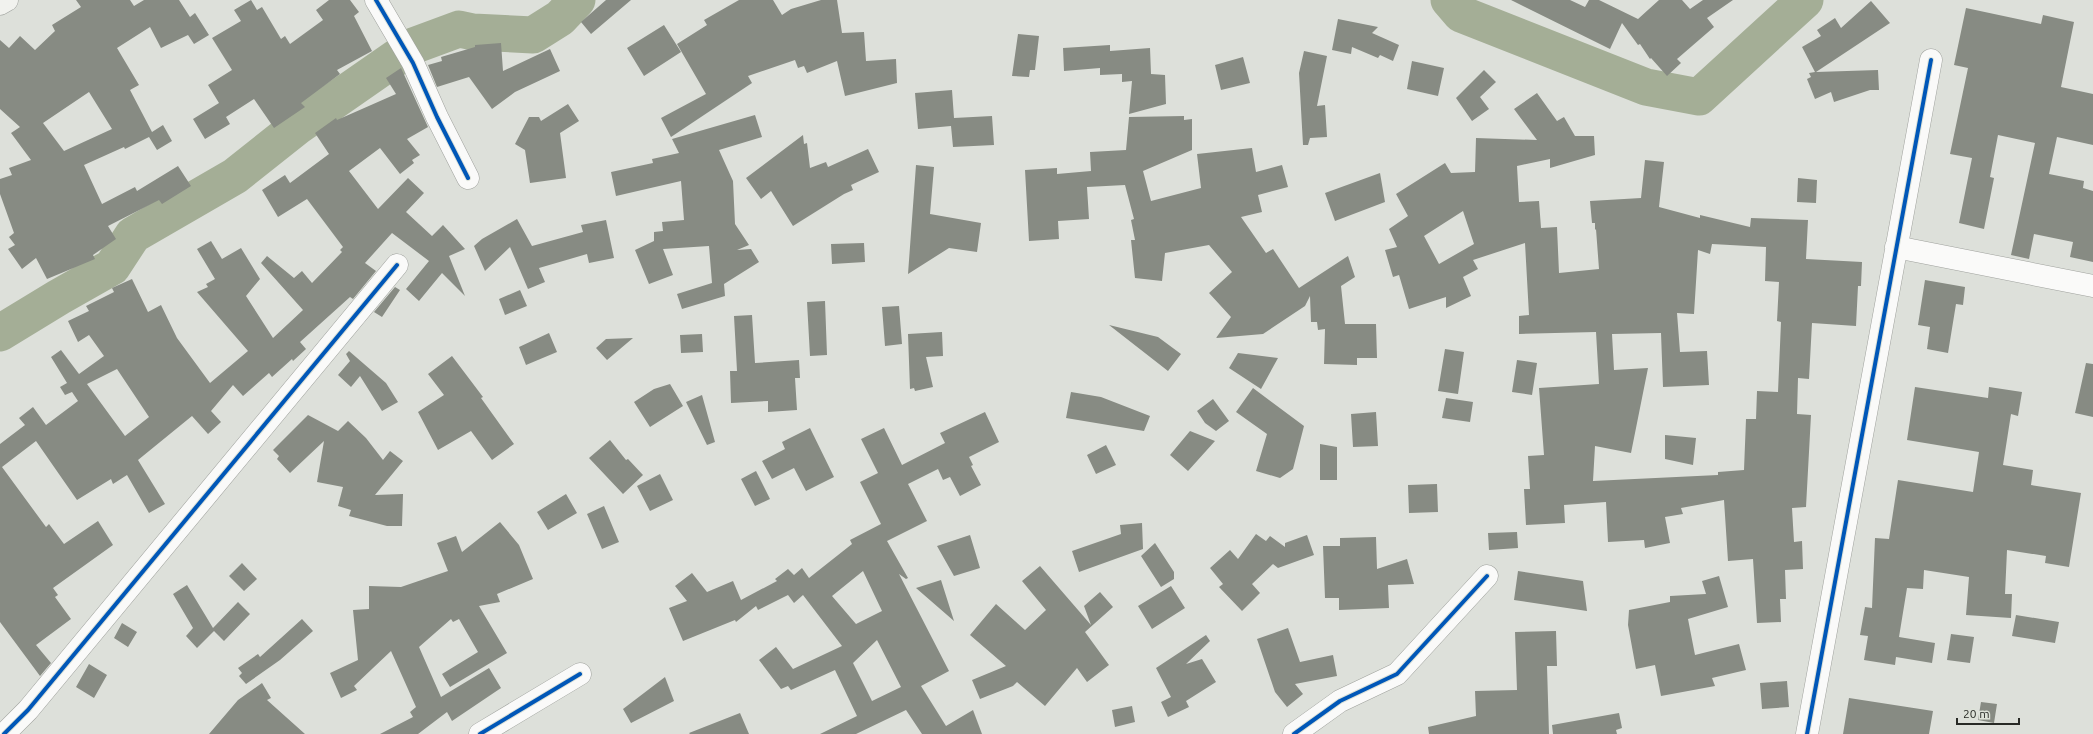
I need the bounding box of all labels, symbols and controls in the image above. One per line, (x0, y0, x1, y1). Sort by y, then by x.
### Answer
scale bar (1957, 700, 2019, 726)
text: 20 m (1963, 707, 1990, 720)

